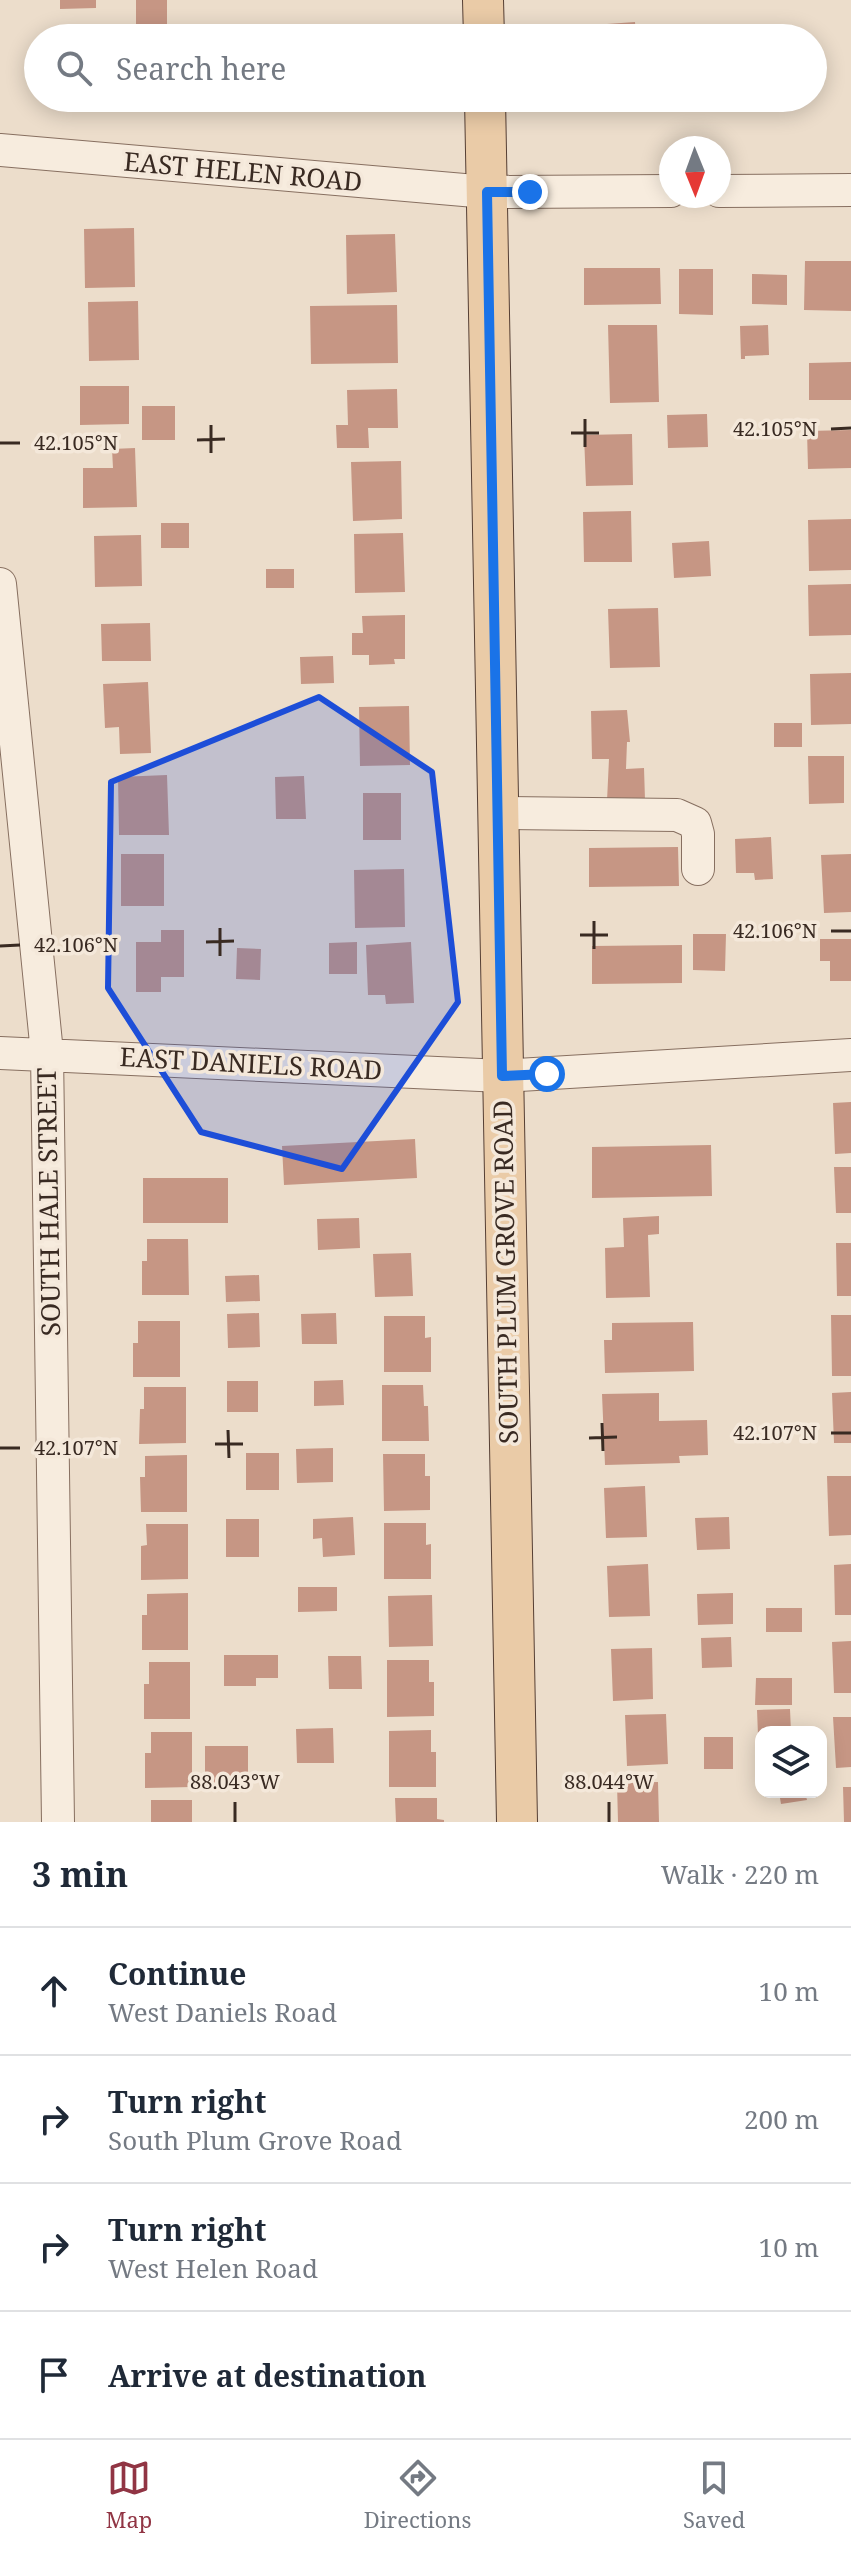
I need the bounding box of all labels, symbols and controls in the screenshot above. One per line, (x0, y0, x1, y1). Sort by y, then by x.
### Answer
search box (24, 24, 827, 112)
icon: search (52, 46, 96, 90)
text: Search here (116, 48, 286, 89)
north arrow (659, 136, 731, 208)
street label: EAST HELEN ROAD (122, 143, 364, 199)
route end (512, 174, 548, 210)
text: 42.105°N (733, 415, 817, 442)
text: 42.105°N (34, 429, 118, 456)
text: 42.106°N (733, 917, 817, 944)
text: 42.106°N (34, 931, 118, 958)
street label: EAST DANIELS ROAD (119, 1038, 383, 1088)
route start (529, 1056, 565, 1092)
street label: SOUTH HALE STREET (28, 1067, 68, 1337)
street label: SOUTH PLUM GROVE ROAD (484, 1100, 526, 1444)
text: 42.107°N (733, 1419, 817, 1446)
text: 42.107°N (34, 1434, 118, 1461)
map controls (755, 1726, 827, 1798)
button: layers (755, 1726, 827, 1798)
text: 88.043°W (190, 1768, 280, 1795)
text: 88.044°W (564, 1768, 654, 1795)
text: 3 min (32, 1851, 128, 1897)
text: Walk · 220 m (661, 1856, 819, 1892)
text: Continue (108, 1953, 246, 1994)
icon: ahead (32, 1969, 76, 2013)
text: 10 m (759, 1973, 819, 2009)
text: West Daniels Road (108, 1994, 337, 2030)
text: Turn right (108, 2081, 266, 2122)
icon: right (32, 2097, 76, 2141)
text: 200 m (744, 2101, 819, 2137)
text: South Plum Grove Road (108, 2122, 402, 2158)
text: Turn right (108, 2209, 266, 2250)
icon: right (32, 2225, 76, 2269)
text: 10 m (759, 2229, 819, 2265)
text: West Helen Road (108, 2250, 318, 2286)
icon: arrive (32, 2353, 76, 2397)
text: Arrive at destination (108, 2355, 427, 2396)
tab: Map (106, 2456, 152, 2534)
tab: Directions (364, 2456, 471, 2534)
tab: Saved (683, 2456, 745, 2534)

